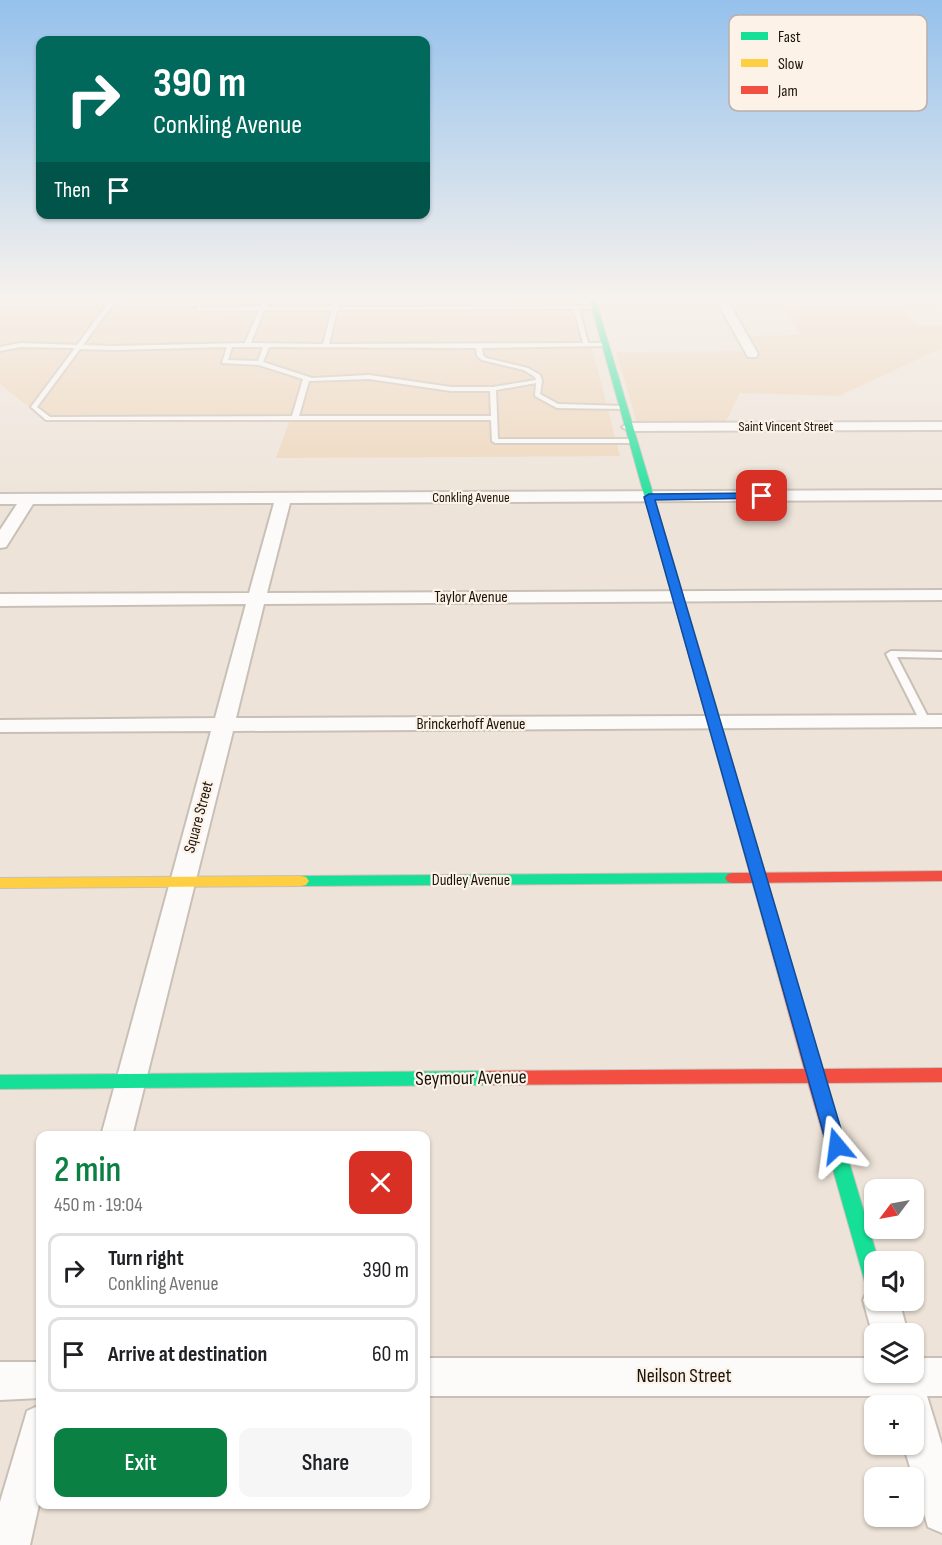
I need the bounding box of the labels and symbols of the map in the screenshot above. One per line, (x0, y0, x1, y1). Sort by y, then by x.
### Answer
legend (729, 15, 927, 111)
text: Fast (778, 28, 801, 47)
text: Slow (778, 55, 803, 74)
text: Jam (777, 82, 798, 101)
street label: Saint Vincent Street (739, 418, 833, 435)
pin (736, 470, 787, 521)
street label: Conkling Avenue (432, 489, 510, 506)
street label: Taylor Avenue (434, 588, 508, 607)
street label: Brinckerhoff Avenue (416, 715, 526, 734)
street label: Square Street (180, 779, 218, 855)
street label: Dudley Avenue (432, 871, 510, 890)
street label: Seymour Avenue (415, 1065, 527, 1091)
position arrow (805, 1114, 869, 1178)
north arrow (864, 1179, 924, 1239)
street label: Neilson Street (636, 1364, 732, 1388)

